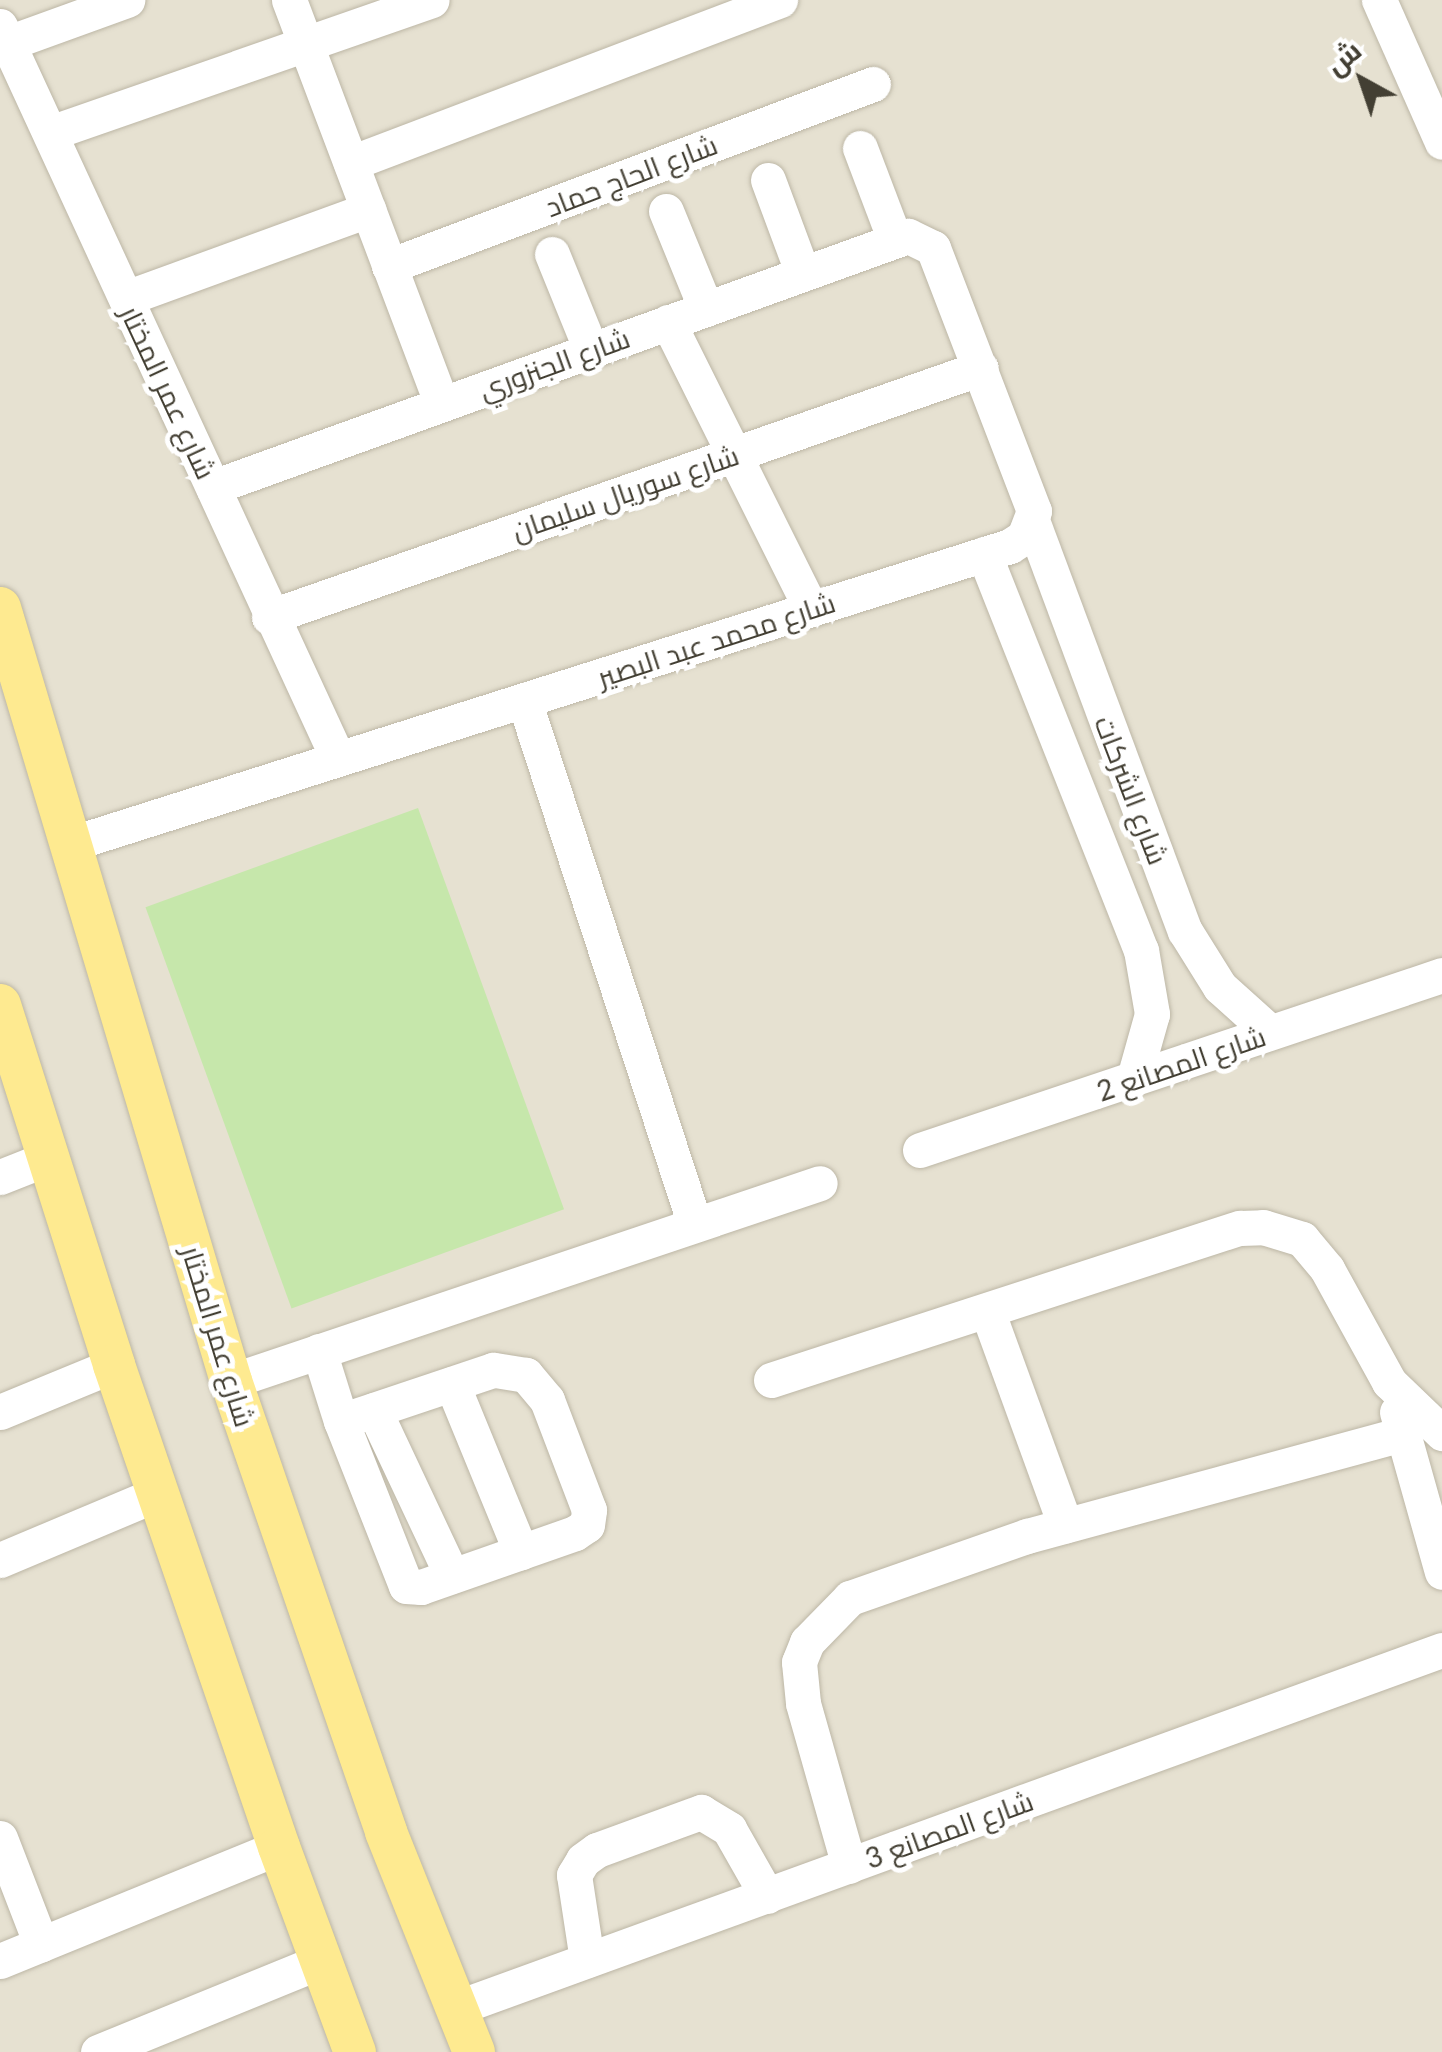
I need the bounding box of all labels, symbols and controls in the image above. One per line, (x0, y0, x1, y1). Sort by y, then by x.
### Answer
north arrow (1312, 30, 1412, 130)
text: ش (1318, 32, 1367, 82)
street label: شارع الحاج حماد (540, 127, 722, 223)
street label: شارع عمر المختار (114, 300, 224, 484)
street label: شارع الجنزوري (474, 320, 634, 406)
street label: شارع سوريال سليمان (507, 437, 743, 547)
street label: شارع محمد عبد البصير (593, 585, 839, 693)
street label: شارع الشركات (1088, 711, 1176, 869)
street label: شارع المصانع 2 (1092, 1018, 1270, 1108)
street label: شارع عمر المختار (176, 1242, 262, 1430)
street label: شارع المصانع 3 (860, 1783, 1038, 1875)

